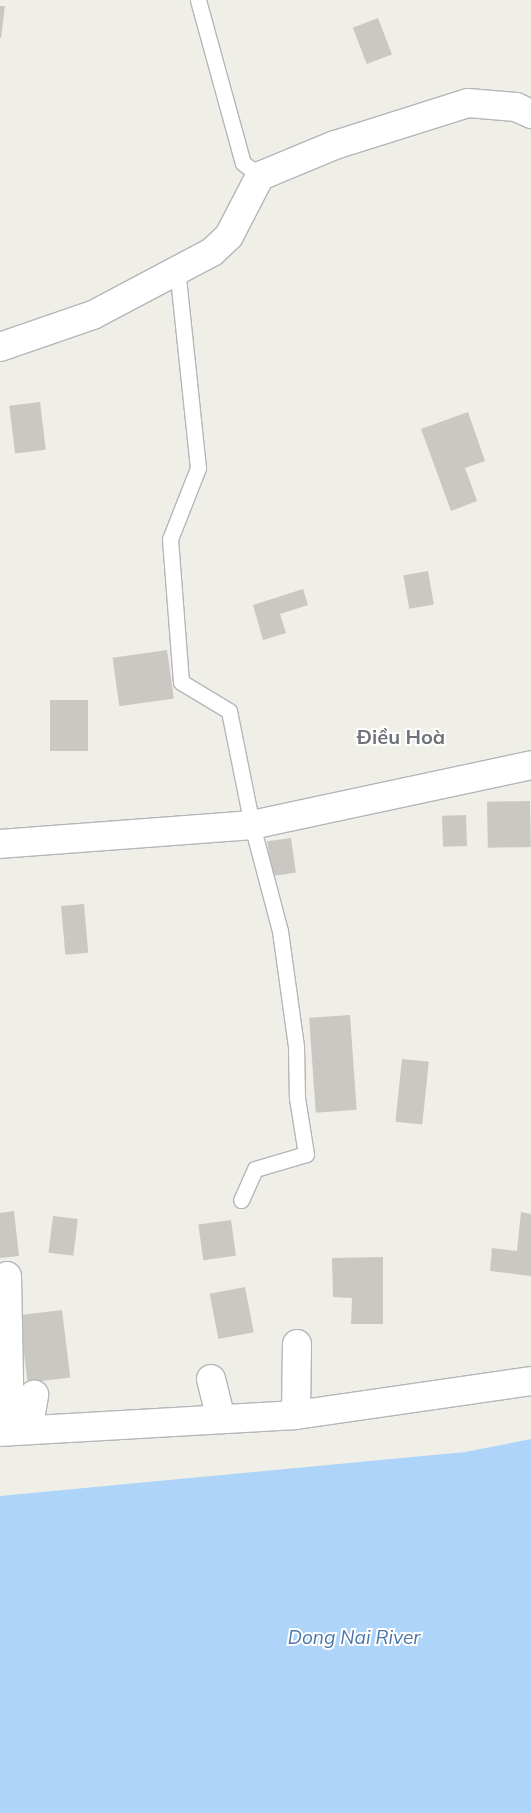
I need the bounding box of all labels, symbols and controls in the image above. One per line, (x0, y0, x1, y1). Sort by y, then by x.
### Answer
district label: Điều Hoà (357, 724, 445, 748)
water label: Dong Nai River (288, 1627, 420, 1649)

